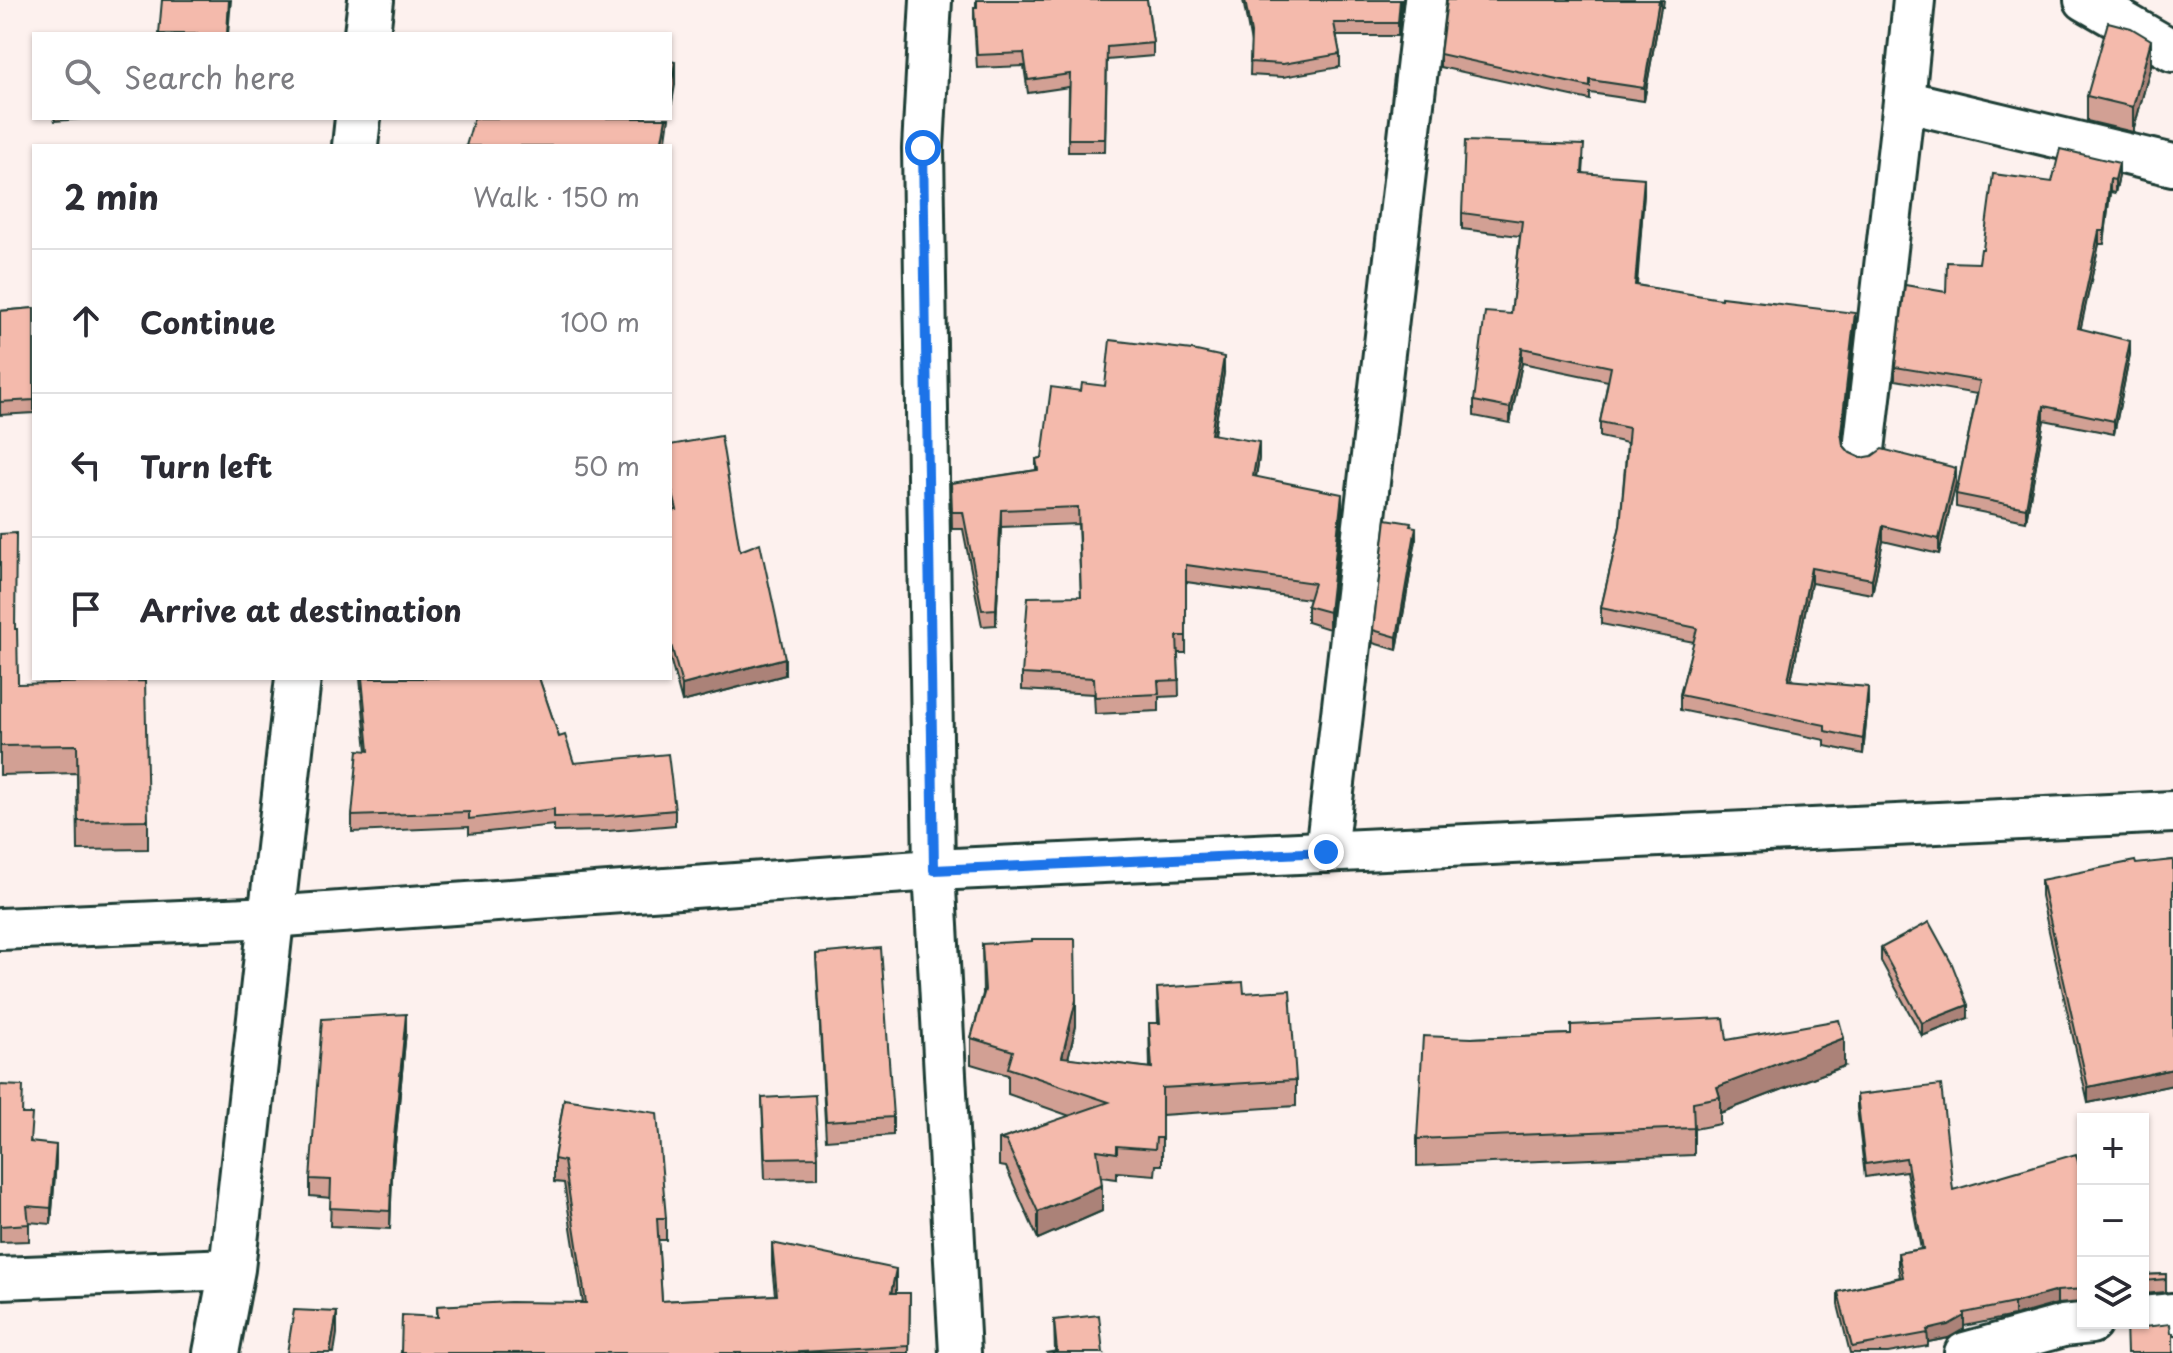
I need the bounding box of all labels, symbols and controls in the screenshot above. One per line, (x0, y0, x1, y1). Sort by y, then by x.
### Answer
search box (32, 32, 672, 120)
icon: search (60, 54, 104, 98)
text: Search here (124, 54, 296, 99)
route start (905, 130, 941, 166)
text: 2 min (64, 170, 159, 222)
text: Walk · 150 m (473, 177, 640, 216)
icon: ahead (64, 299, 108, 343)
text: Continue (140, 299, 275, 344)
text: 100 m (560, 302, 640, 341)
icon: left (64, 443, 108, 487)
text: Turn left (140, 443, 272, 488)
text: 50 m (573, 446, 640, 485)
icon: arrive (64, 587, 108, 631)
text: Arrive at destination (140, 587, 462, 632)
route end (1308, 834, 1344, 870)
map controls (2077, 1113, 2149, 1329)
button: + (2077, 1113, 2149, 1185)
button: − (2077, 1185, 2149, 1257)
button: layers (2077, 1257, 2149, 1329)

